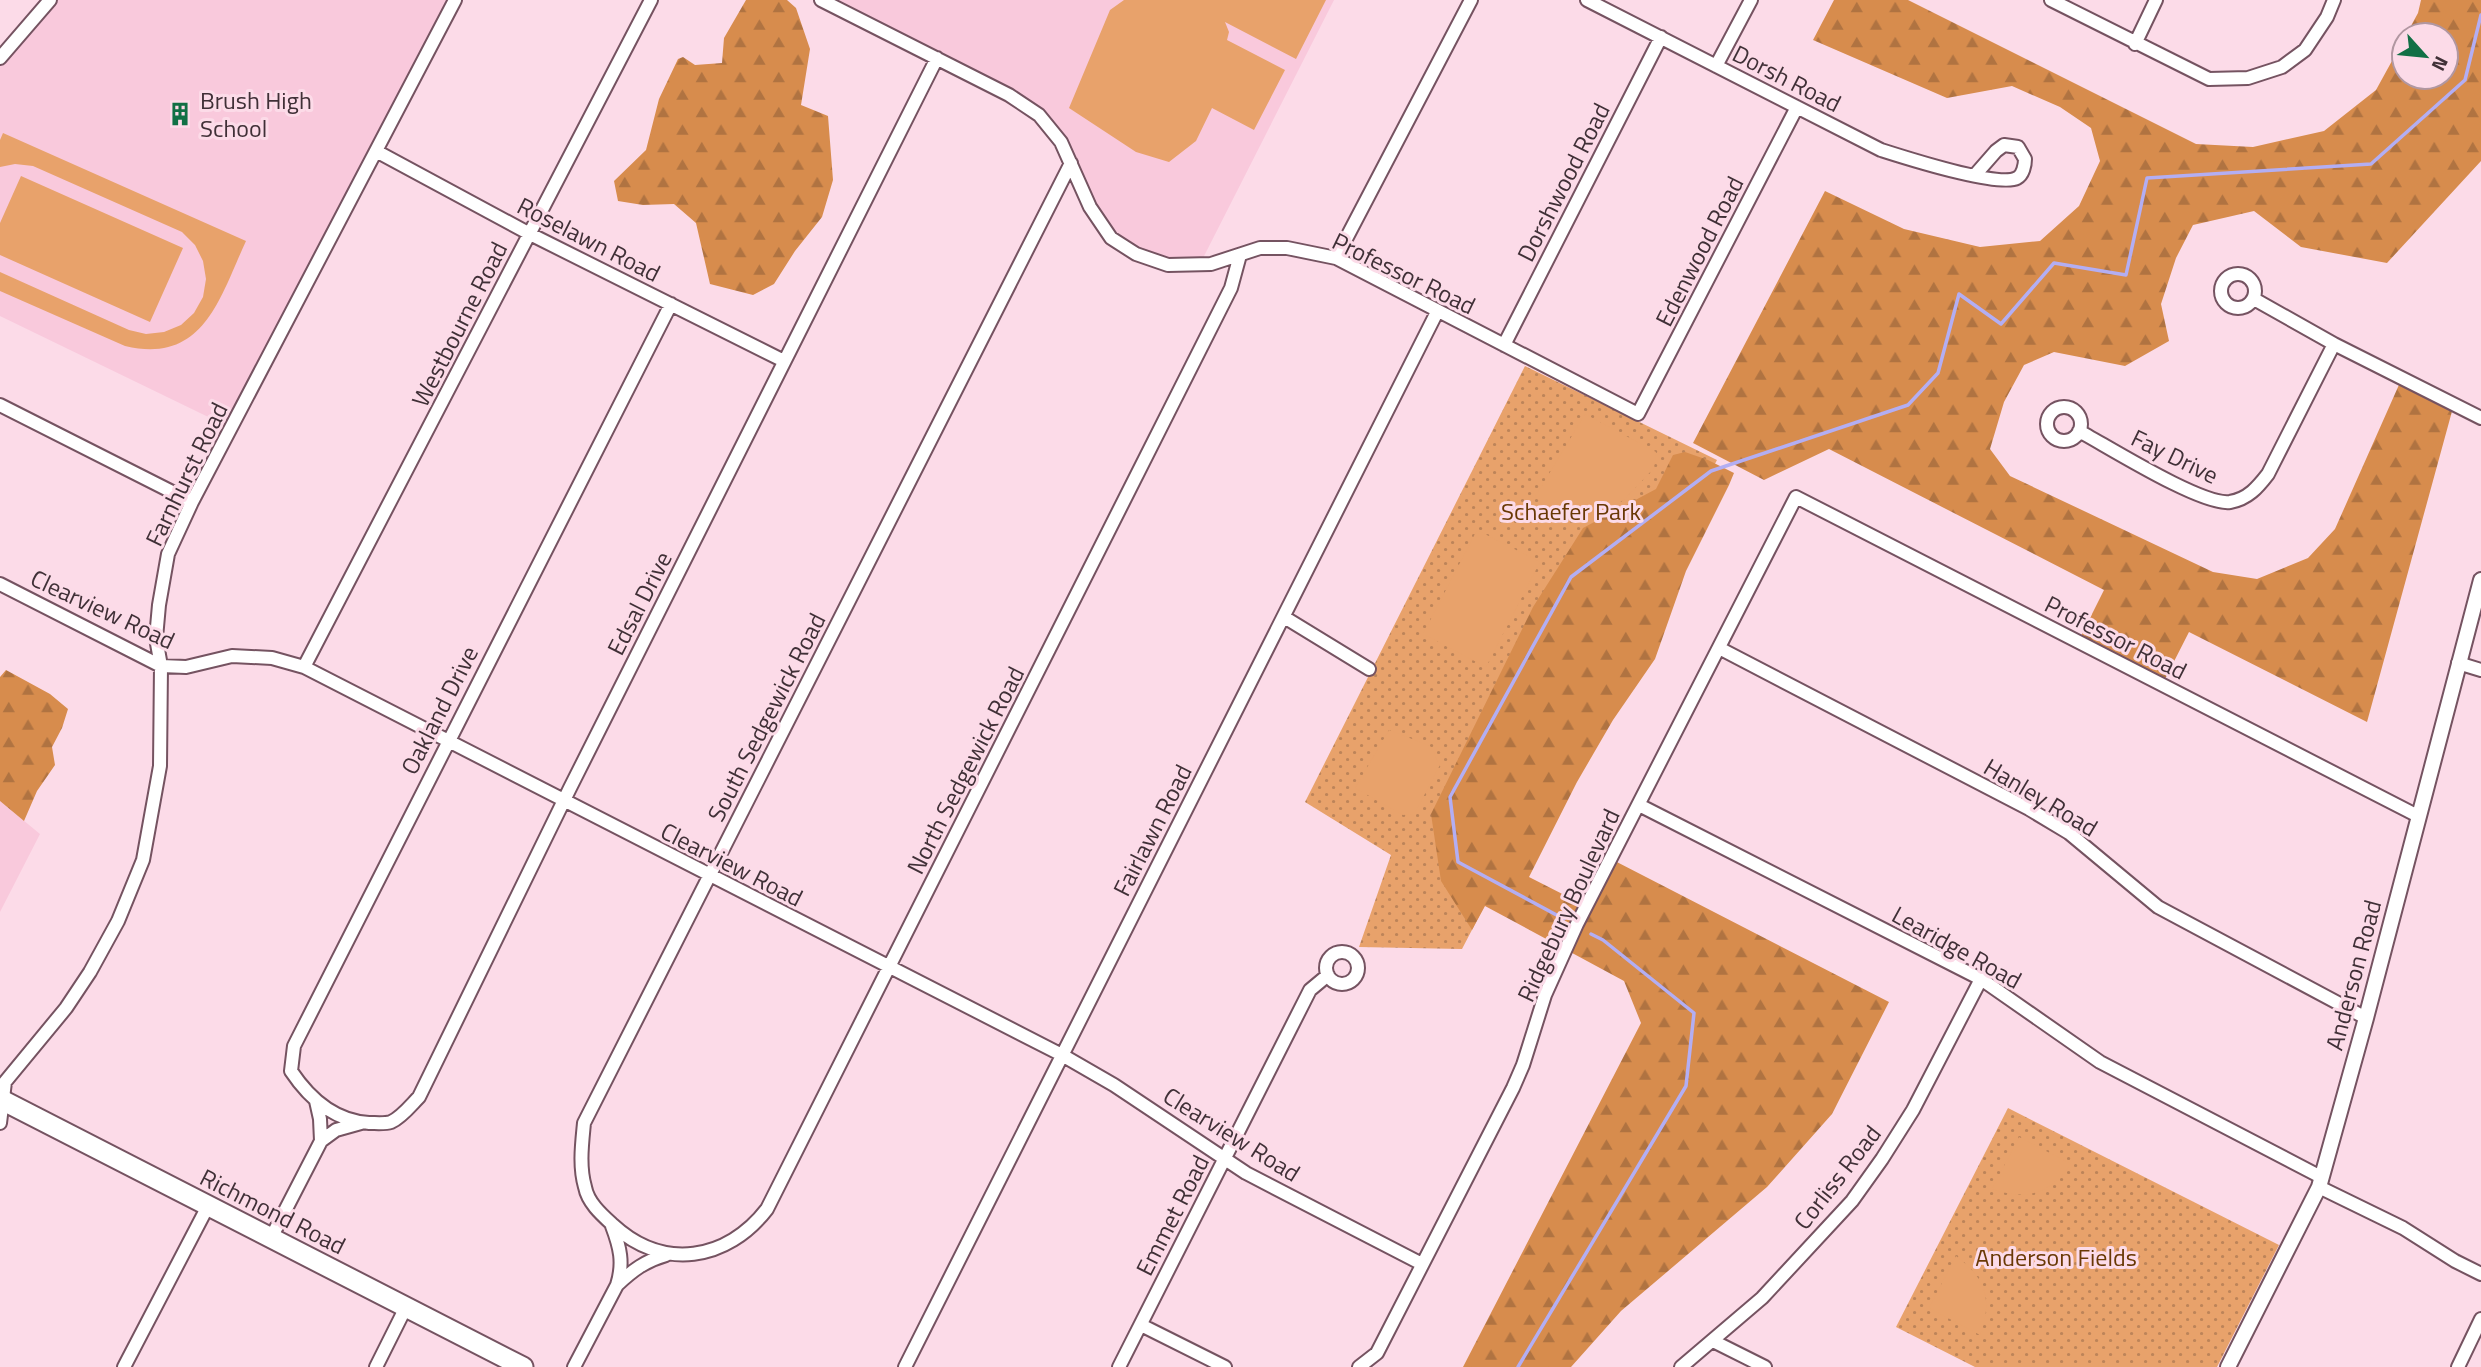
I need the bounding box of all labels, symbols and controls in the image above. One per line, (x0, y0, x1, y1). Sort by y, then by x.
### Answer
north arrow (2390, 21, 2460, 91)
street label: Dorsh Road (1726, 35, 1848, 121)
text: N (2425, 51, 2457, 76)
place label: Brush High School (200, 82, 312, 146)
street label: Dorshwood Road (1508, 96, 1618, 268)
building icon: Brush High School (166, 100, 194, 128)
street label: Edenwood Road (1646, 170, 1752, 332)
street label: Roselawn Road (511, 187, 667, 291)
street label: Professor Road (1326, 223, 1482, 323)
street label: Westbourne Road (402, 235, 516, 413)
street label: Farnhurst Road (136, 396, 236, 552)
street label: Fay Drive (2125, 419, 2225, 493)
park label: Schaefer Park (1501, 493, 1641, 529)
street label: Edsal Drive (597, 545, 681, 661)
street label: Clearview Road (25, 560, 181, 658)
street label: Professor Road (2039, 586, 2193, 688)
street label: South Sedgewick Road (698, 606, 834, 828)
street label: Oakland Drive (391, 639, 487, 781)
street label: North Sedgewick Road (897, 660, 1033, 880)
street label: Hanley Road (1977, 749, 2105, 845)
street label: Fairlawn Road (1103, 758, 1201, 902)
street label: Ridgebury Boulevard (1507, 802, 1629, 1008)
street label: Clearview Road (655, 813, 809, 915)
street label: Learidge Road (1886, 896, 2028, 998)
street label: Anderson Road (2316, 896, 2390, 1054)
street label: Clearview Road (1157, 1078, 1307, 1190)
street label: Corliss Road (1785, 1117, 1889, 1237)
street label: Emmet Road (1126, 1148, 1218, 1282)
street label: Richmond Road (194, 1159, 352, 1263)
park label: Anderson Fields (1975, 1239, 2137, 1275)

